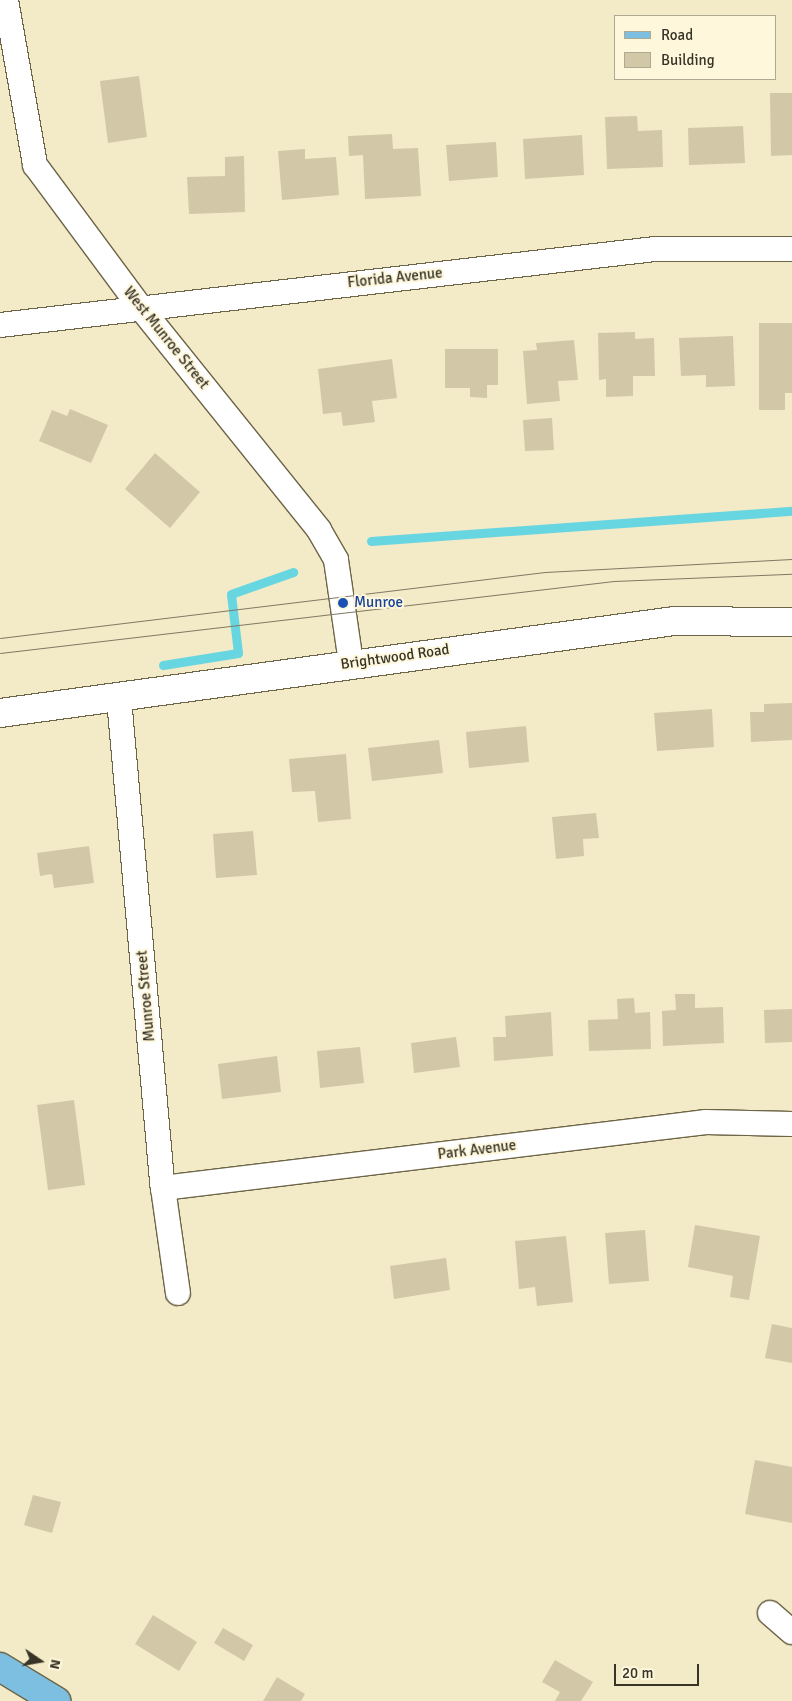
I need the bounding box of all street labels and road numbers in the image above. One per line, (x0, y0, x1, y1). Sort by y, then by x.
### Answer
street label: Florida Avenue (347, 264, 443, 292)
street label: West Munroe Street (119, 283, 213, 393)
street label: Brightwood Road (339, 640, 451, 674)
street label: Munroe Street (133, 950, 159, 1042)
street label: Park Avenue (437, 1136, 517, 1164)

